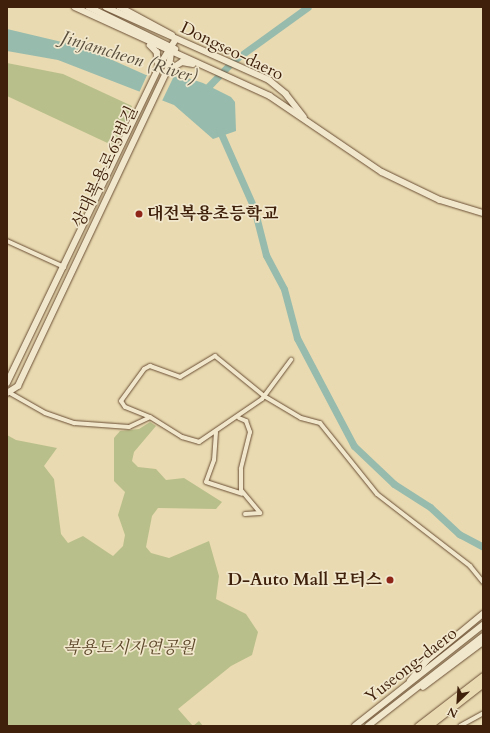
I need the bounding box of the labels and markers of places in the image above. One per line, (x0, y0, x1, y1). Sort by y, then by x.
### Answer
place label: 대전복용초등학교 (147, 204, 278, 224)
marker: 대전복용초등학교 (134, 209, 144, 219)
place label: D-Auto Mall 모터스 (227, 570, 382, 590)
marker: D-Auto Mall 모터스 (385, 575, 395, 585)

